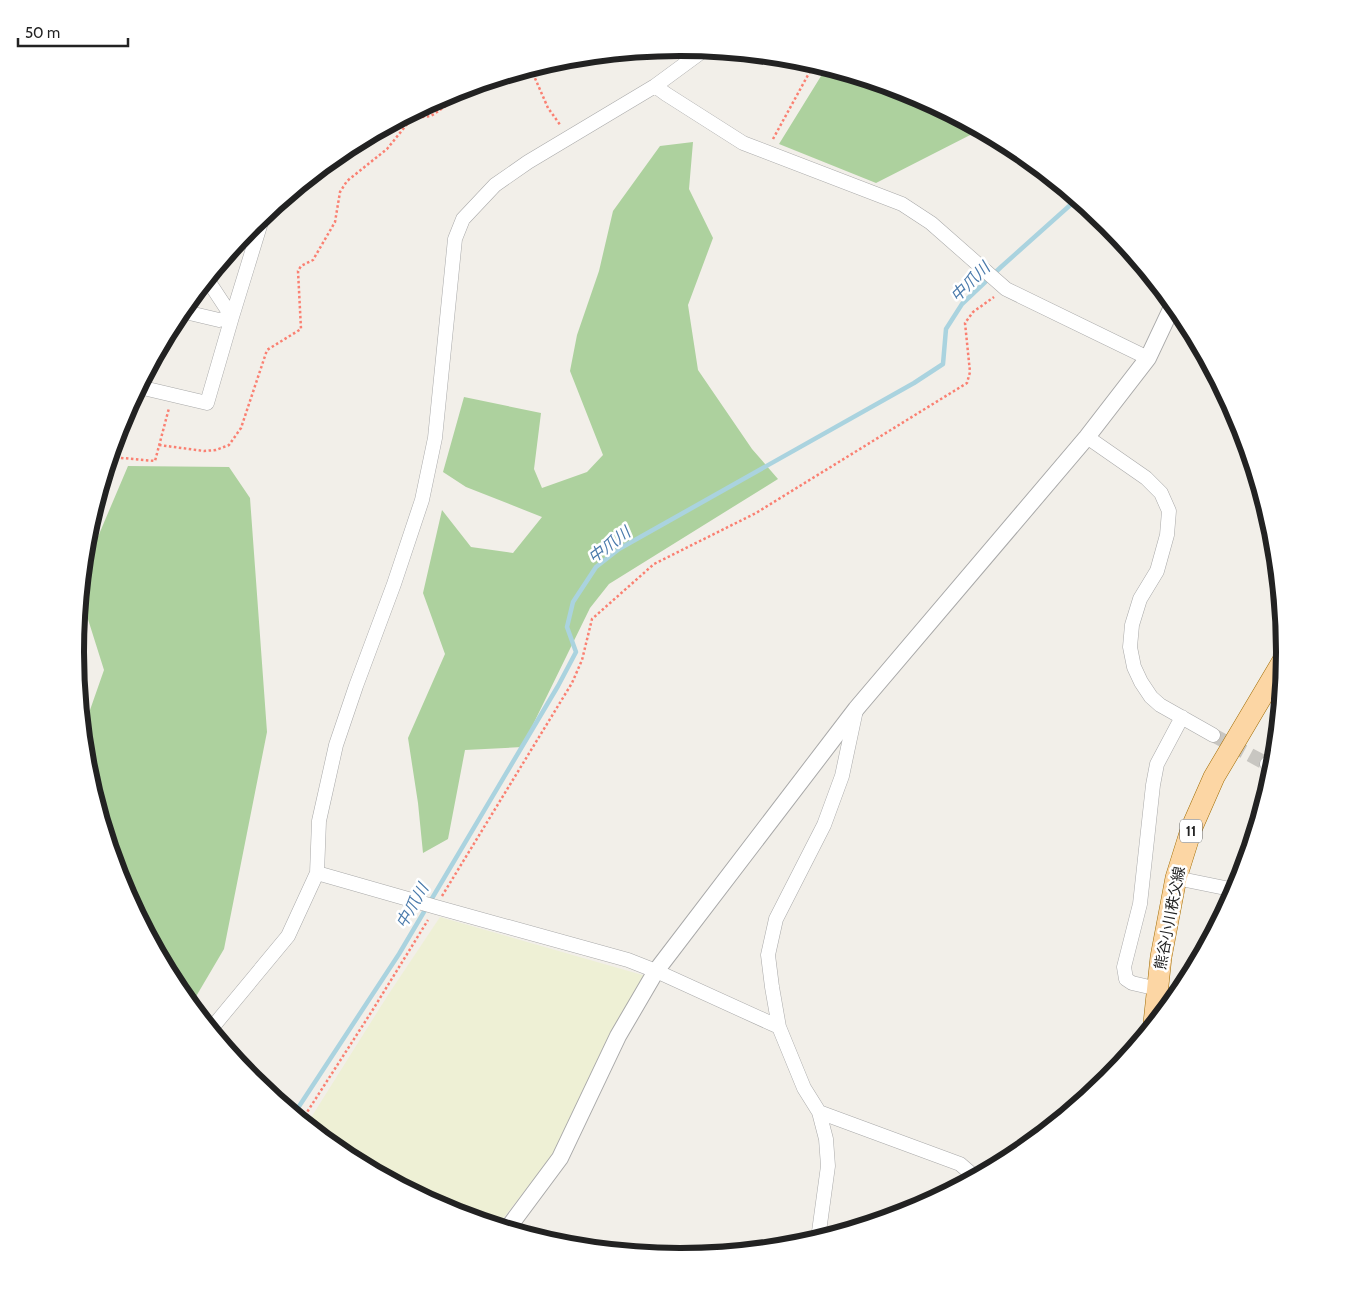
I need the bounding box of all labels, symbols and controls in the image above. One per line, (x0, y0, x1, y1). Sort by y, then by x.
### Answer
scale bar (18, 15, 128, 47)
text: 50 m (25, 24, 60, 42)
water label: 中爪川 (946, 257, 995, 306)
water label: 中爪川 (584, 522, 635, 567)
road number: 11 (1180, 819, 1202, 842)
street label: 熊谷小川秩父線 (1151, 865, 1189, 971)
water label: 中爪川 (392, 879, 433, 932)

